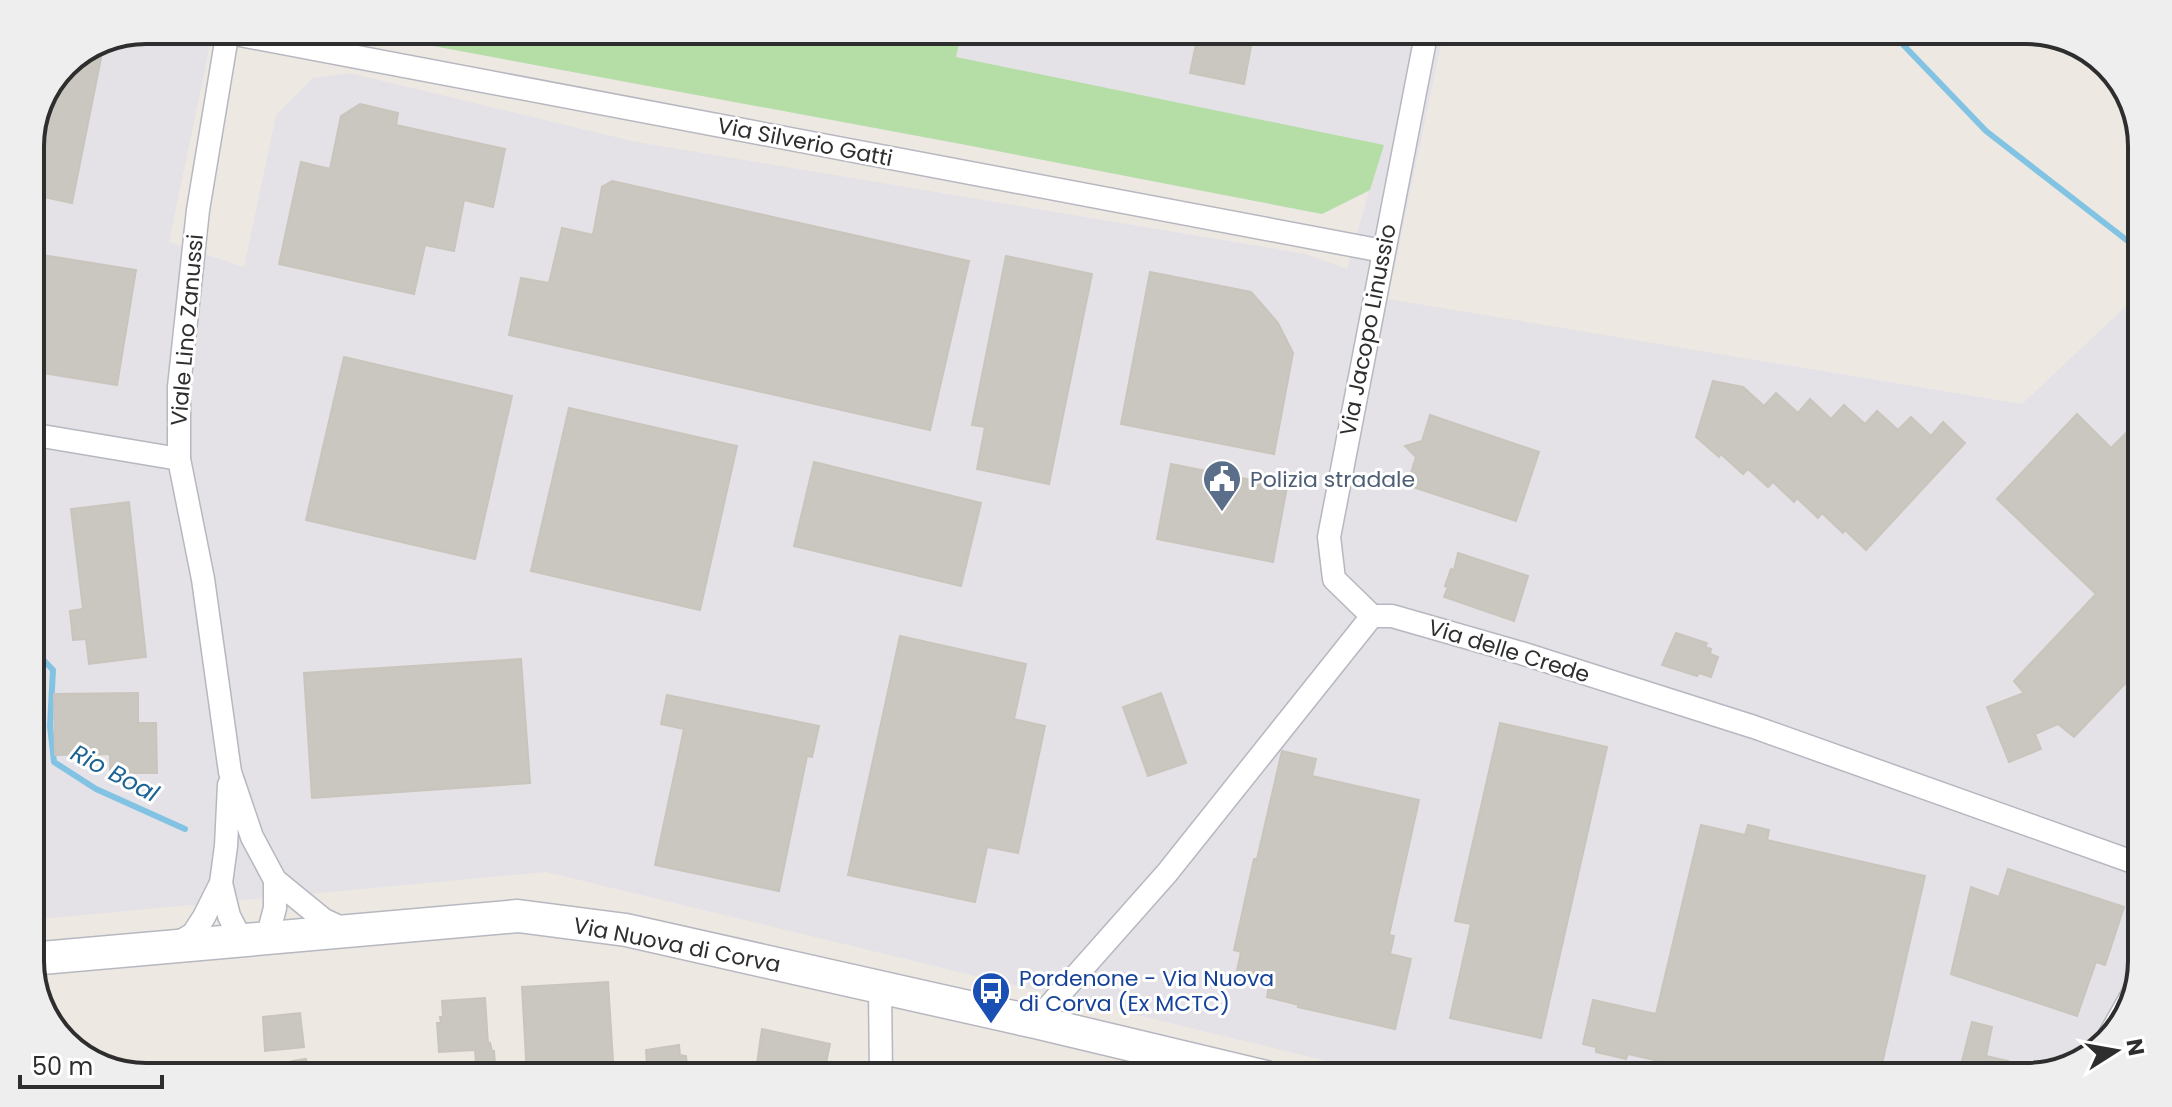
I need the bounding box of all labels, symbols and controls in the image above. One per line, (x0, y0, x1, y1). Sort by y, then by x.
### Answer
street label: Via Silverio Gatti (715, 110, 895, 174)
street label: Via Jacopo Linussio (1332, 221, 1404, 439)
street label: Viale Lino Zanussi (163, 233, 211, 427)
public building icon: Polizia stradale (1201, 458, 1243, 513)
place label: Polizia stradale (1250, 464, 1415, 495)
street label: Via delle Crede (1425, 612, 1593, 690)
water label: Rio Boal (65, 736, 165, 810)
street label: Via Nuova di Corva (571, 910, 783, 980)
place label: Pordenone - Via Nuova di Corva (Ex MCTC) (1019, 963, 1274, 1019)
bus stop icon: Pordenone - Via Nuova di Corva (Ex MCTC) (970, 970, 1012, 1025)
north arrow (2076, 1011, 2156, 1091)
text: N (2118, 1036, 2152, 1058)
scale bar (20, 1039, 162, 1089)
text: 50 m (32, 1050, 93, 1083)

